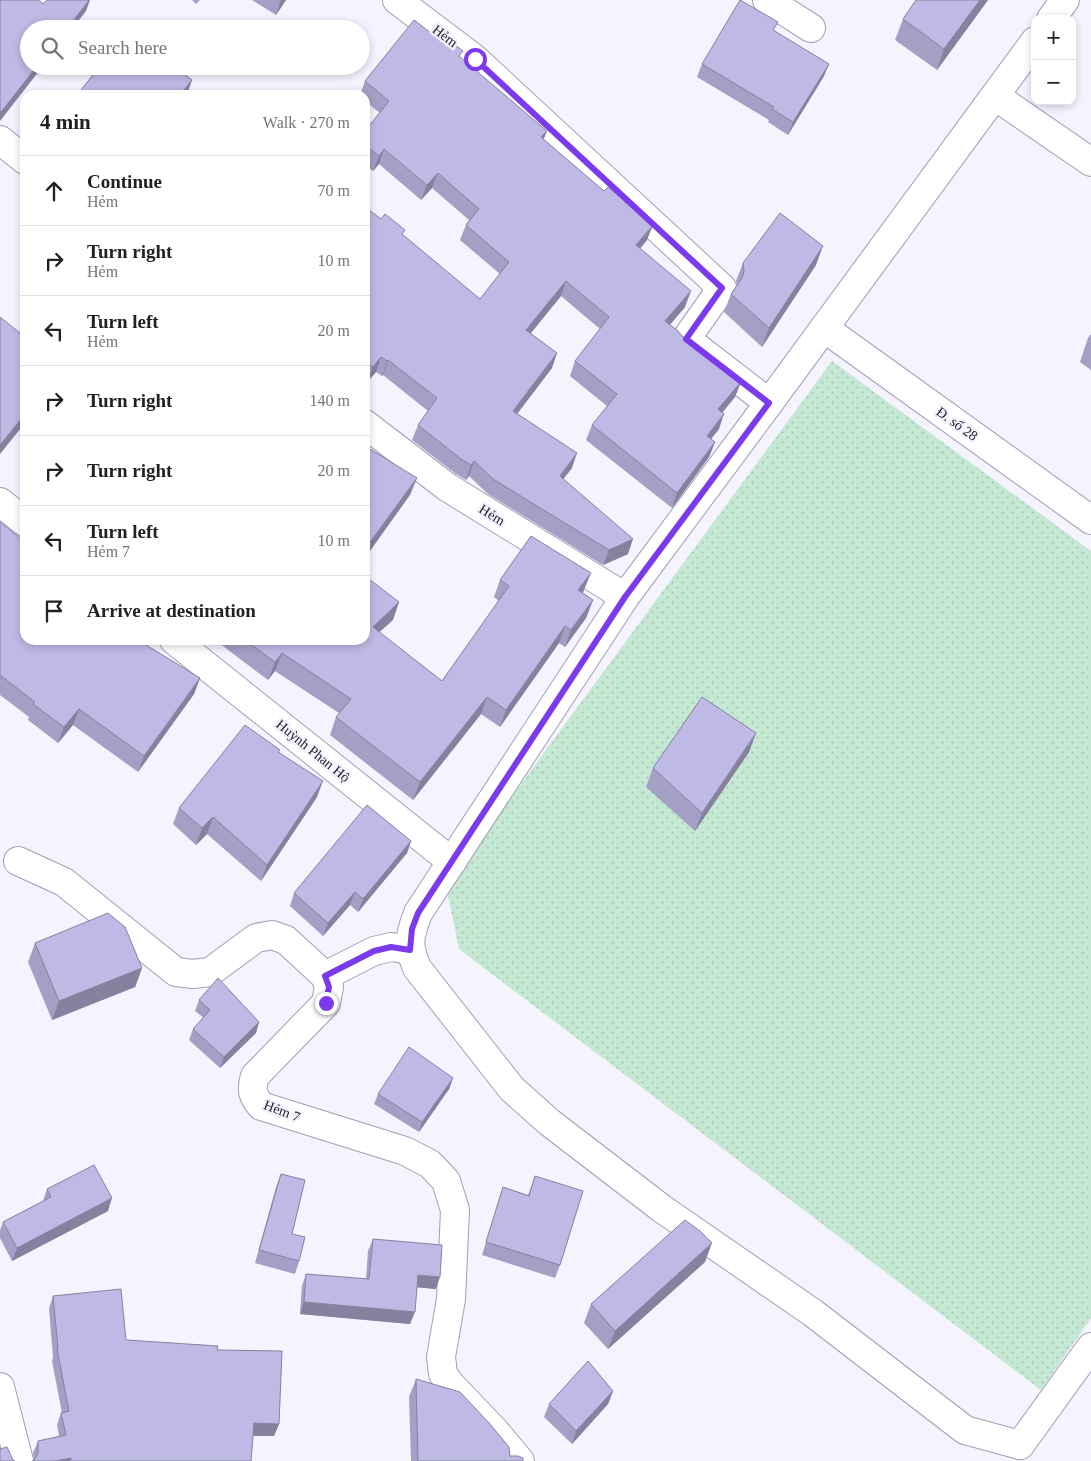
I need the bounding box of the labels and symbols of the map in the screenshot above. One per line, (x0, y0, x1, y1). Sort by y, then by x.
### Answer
street label: Hẻm (430, 22, 460, 50)
route start (464, 48, 487, 71)
street label: Đ. số 28 (934, 404, 980, 444)
street label: Hẻm (476, 501, 508, 529)
street label: Huỳnh Phan Hộ (273, 717, 353, 785)
route end (315, 992, 338, 1015)
street label: Hẻm 7 (262, 1097, 302, 1125)

